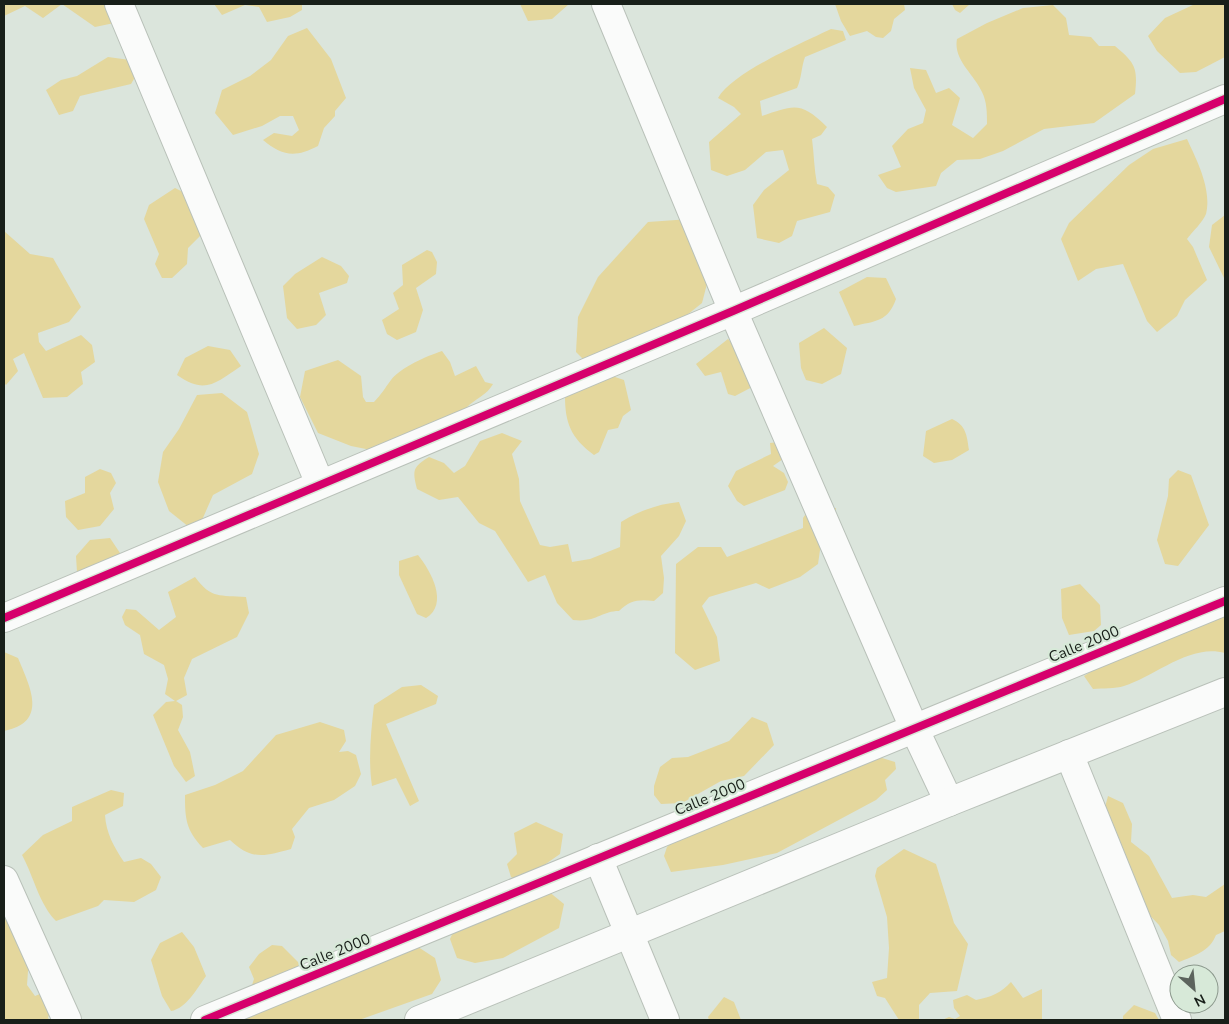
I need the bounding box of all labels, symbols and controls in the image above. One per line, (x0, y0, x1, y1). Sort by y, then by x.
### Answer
street label: Calle 2000 (1046, 621, 1122, 667)
street label: Calle 2000 (672, 774, 748, 820)
street label: Calle 2000 (297, 929, 373, 975)
north arrow (1169, 964, 1219, 1014)
text: N (1191, 989, 1209, 1011)

